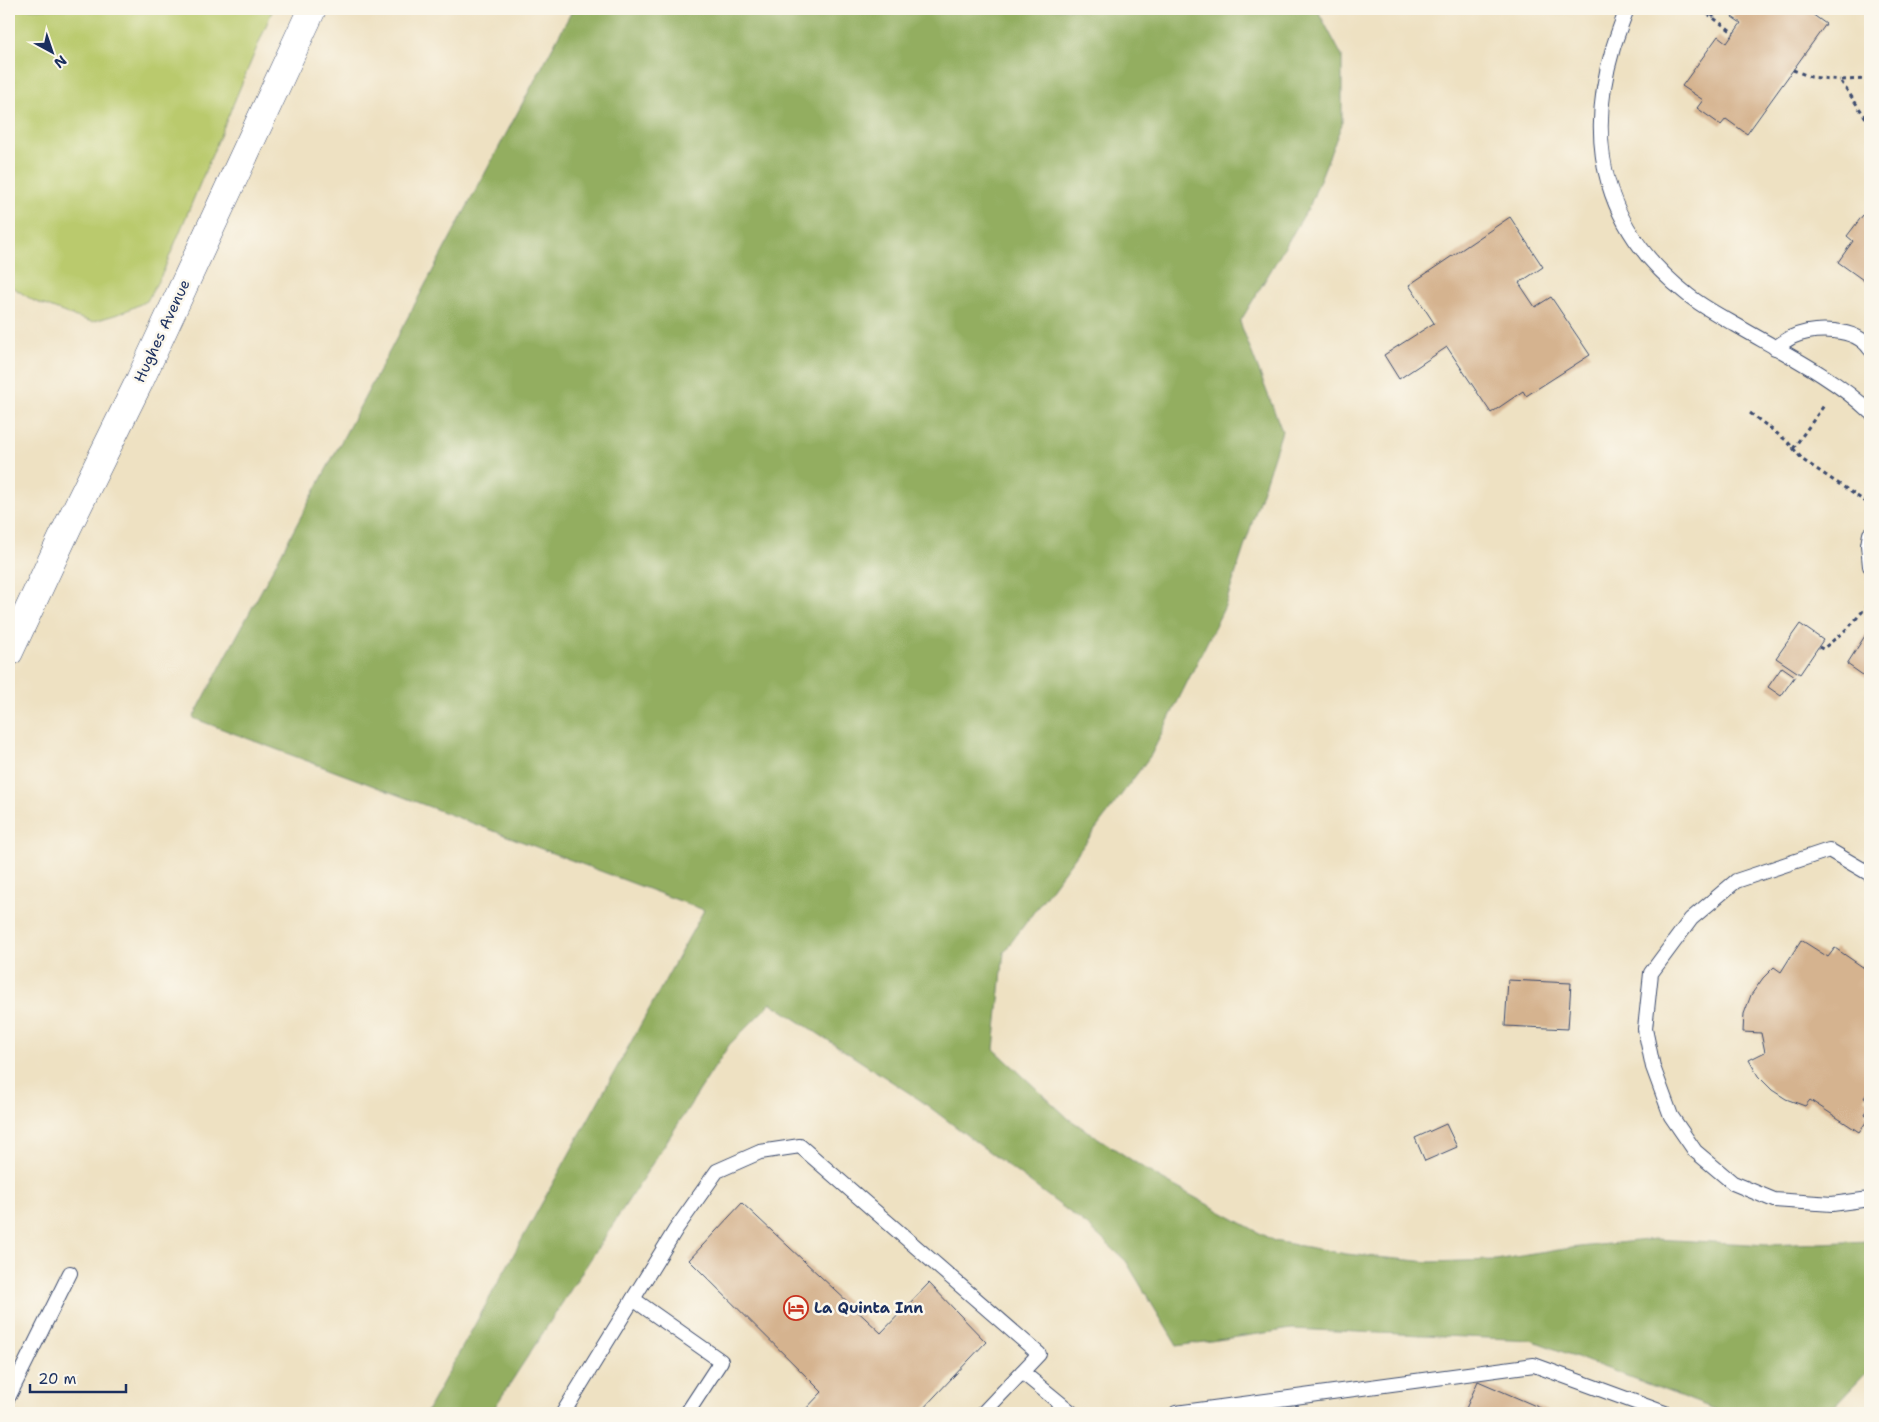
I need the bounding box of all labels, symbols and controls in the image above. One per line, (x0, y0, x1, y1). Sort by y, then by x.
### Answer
north arrow (28, 28, 78, 78)
text: N (50, 51, 70, 72)
street label: Hughes Avenue (129, 276, 195, 386)
hotel icon: La Quinta Inn (783, 1295, 809, 1321)
place label: La Quinta Inn (814, 1298, 923, 1318)
scale bar (30, 1362, 126, 1394)
text: 20 m (38, 1369, 77, 1389)

